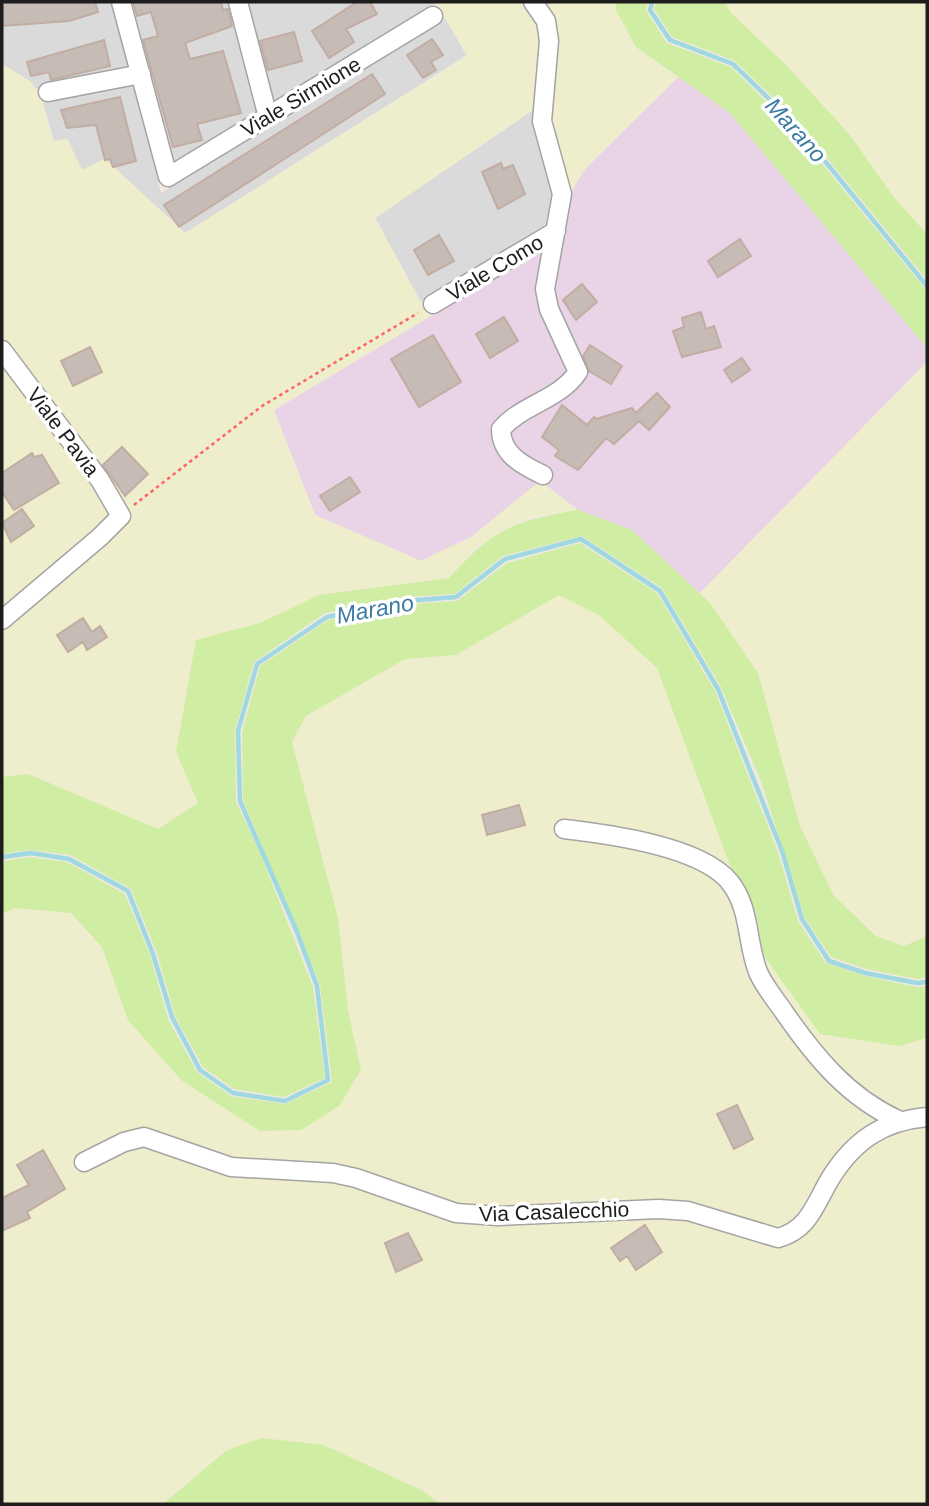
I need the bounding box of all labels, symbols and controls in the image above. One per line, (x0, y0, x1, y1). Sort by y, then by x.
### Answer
street label: Viale Sirmione (237, 52, 365, 141)
water label: Marano (760, 92, 832, 168)
street label: Viale Como (442, 230, 547, 305)
street label: Viale Pavia (23, 383, 104, 481)
water label: Marano (334, 589, 416, 629)
street label: Via Casalecchio (479, 1197, 629, 1226)

